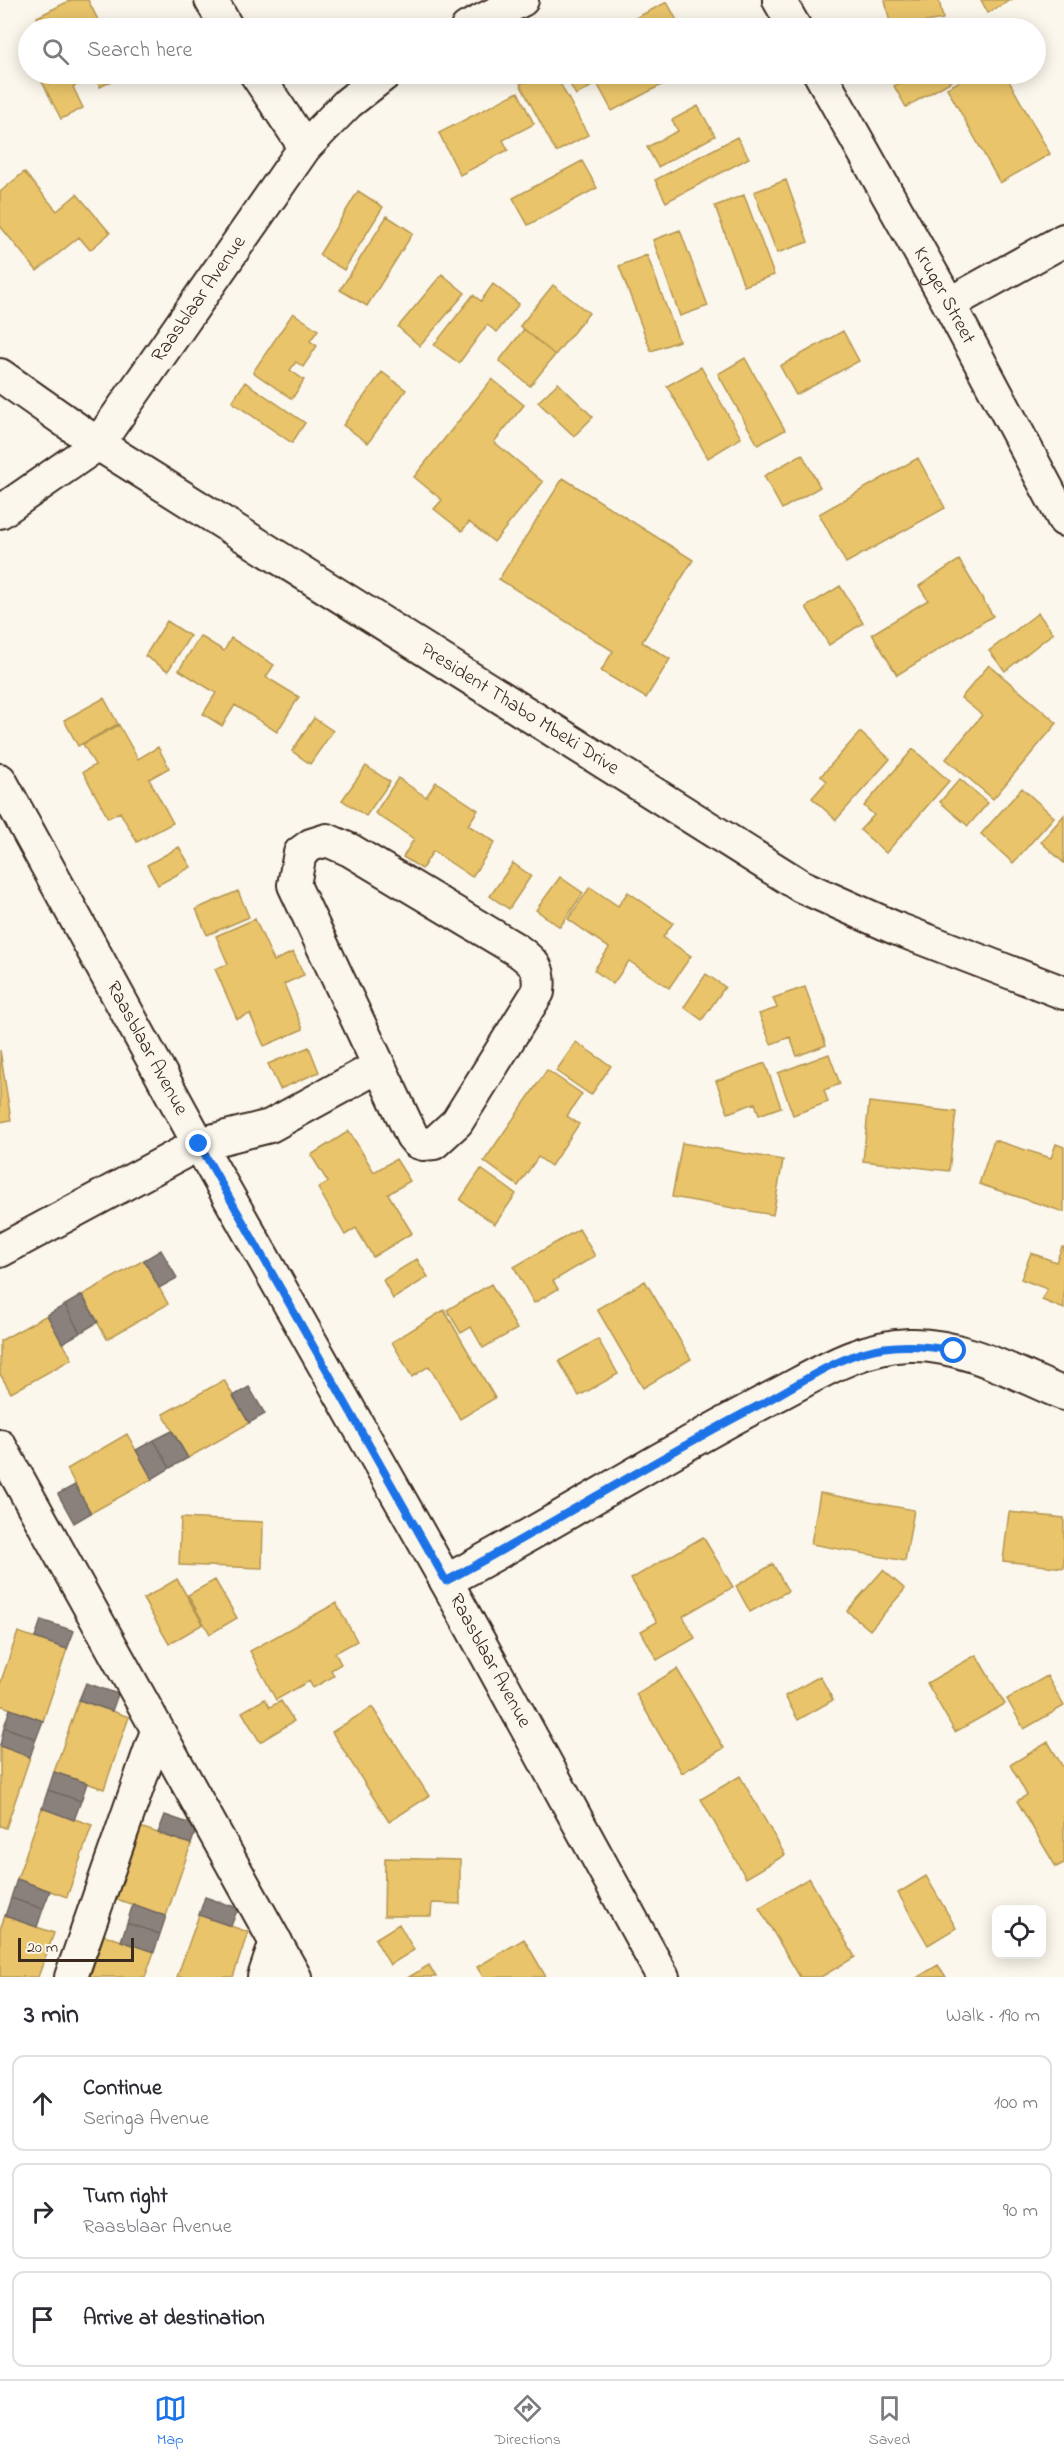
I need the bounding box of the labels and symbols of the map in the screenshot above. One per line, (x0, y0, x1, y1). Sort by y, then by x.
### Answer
street label: Raasblaar Avenue (145, 230, 254, 368)
street label: Kruger Street (905, 242, 982, 350)
street label: President Thabo Mbeki Drive (415, 636, 625, 783)
street label: Raasblaar Avenue (98, 976, 195, 1121)
route end (185, 1130, 211, 1156)
route start (940, 1337, 966, 1363)
street label: Raasblaar Avenue (441, 1589, 538, 1733)
scale bar (18, 1935, 134, 1962)

